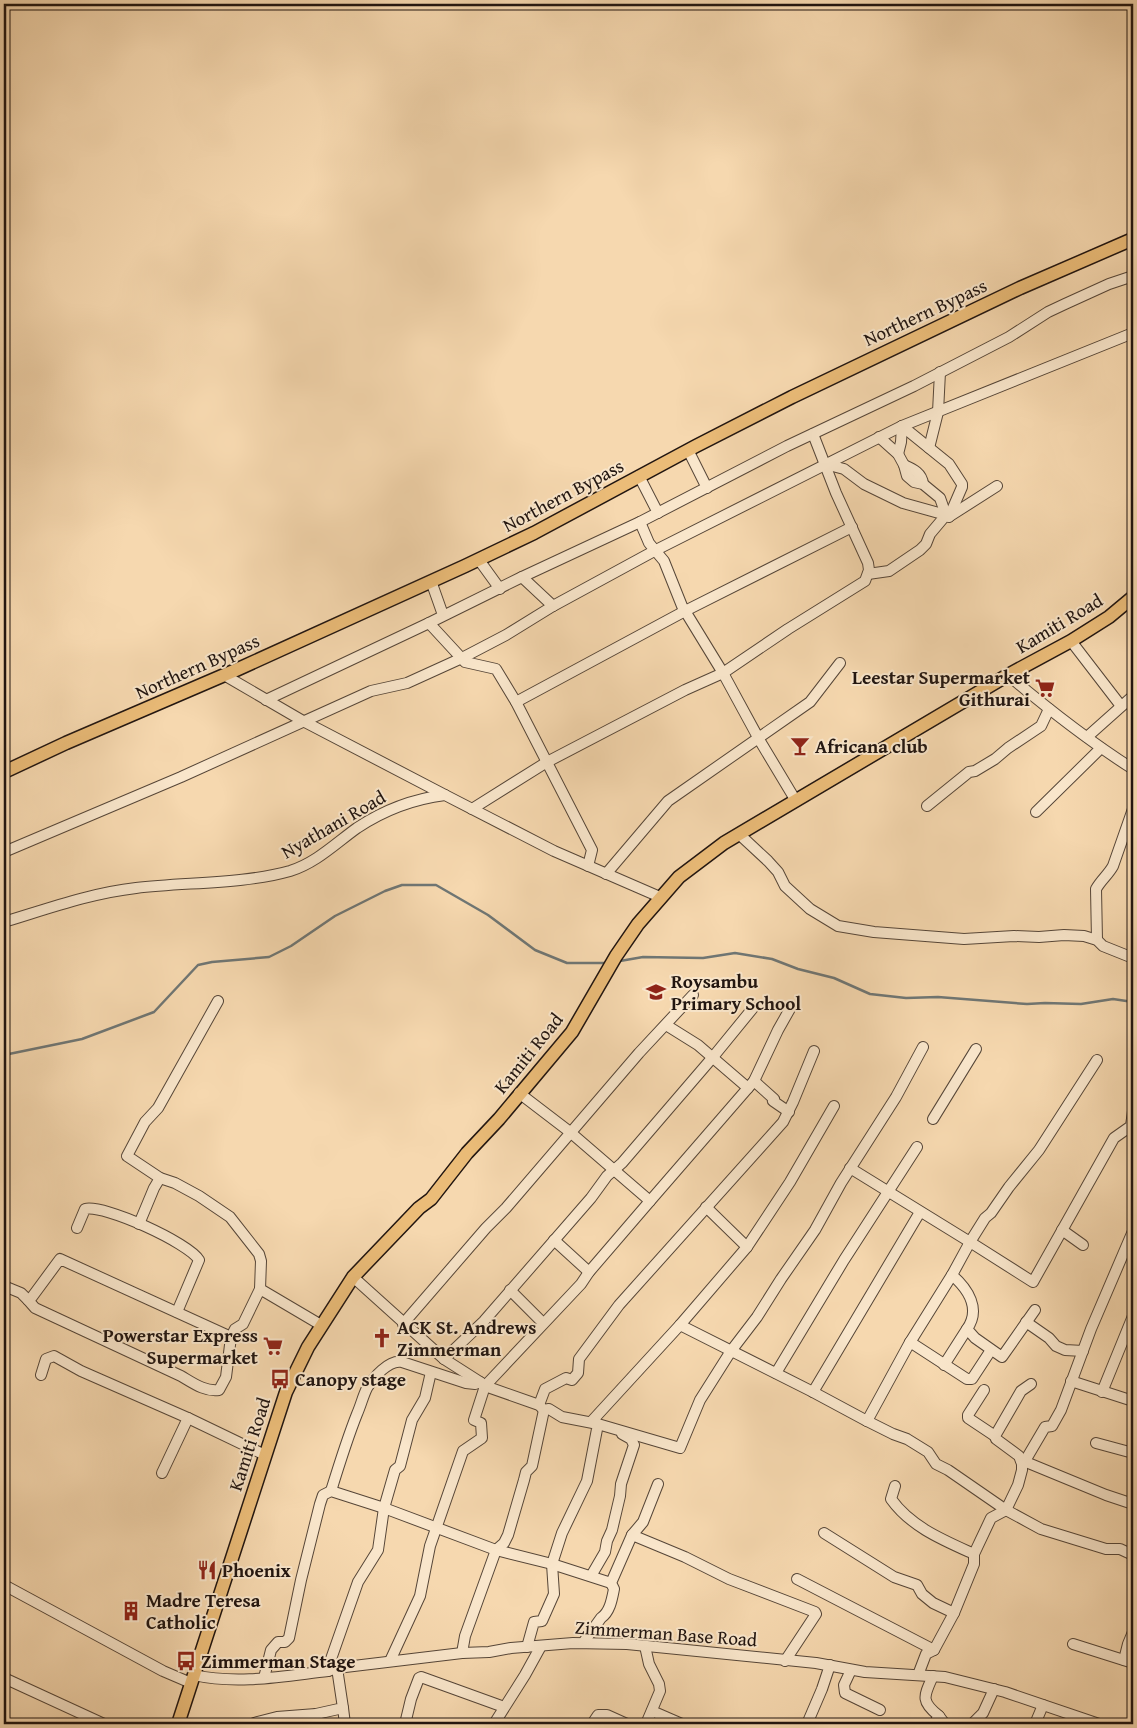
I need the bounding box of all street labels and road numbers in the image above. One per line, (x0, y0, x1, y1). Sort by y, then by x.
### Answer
street label: Northern Bypass (859, 271, 991, 353)
street label: Northern Bypass (497, 451, 629, 539)
street label: Kamiti Road (1010, 586, 1109, 660)
street label: Northern Bypass (130, 626, 264, 706)
street label: Nyathani Road (275, 782, 391, 865)
street label: Kamiti Road (487, 1006, 570, 1100)
street label: Kamiti Road (221, 1393, 278, 1494)
street label: Zimmerman Base Road (574, 1613, 759, 1653)

